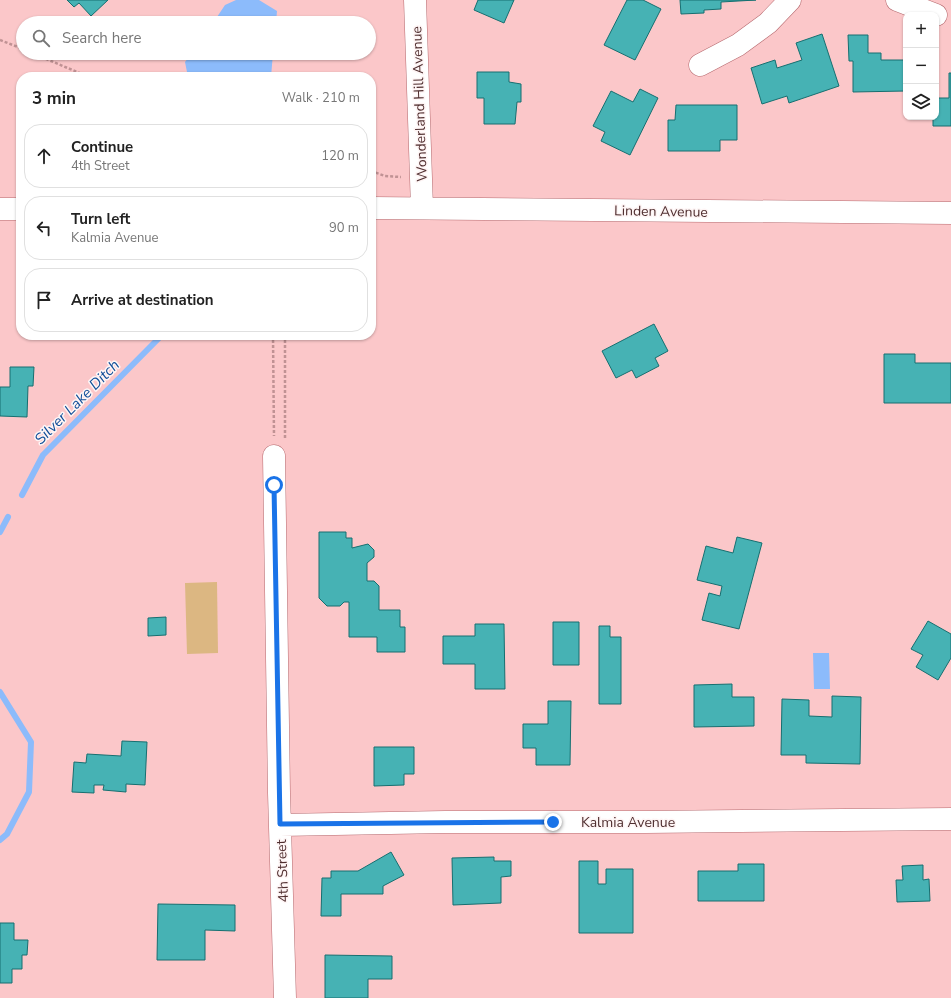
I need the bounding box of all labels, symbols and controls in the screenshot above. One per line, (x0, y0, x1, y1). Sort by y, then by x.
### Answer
map controls (903, 12, 939, 120)
button: + (903, 12, 939, 48)
search box (16, 16, 376, 60)
street label: Wonderland Hill Avenue (407, 26, 432, 182)
icon: search (30, 27, 52, 49)
text: Search here (62, 28, 142, 48)
button: − (903, 48, 939, 84)
button: layers (903, 84, 939, 120)
text: 3 min (32, 87, 76, 110)
text: Walk · 210 m (282, 89, 360, 107)
text: Continue (71, 137, 133, 157)
icon: ahead (33, 145, 55, 167)
text: 120 m (321, 147, 359, 165)
text: 4th Street (71, 157, 130, 175)
street label: Linden Avenue (614, 201, 708, 222)
text: Turn left (71, 209, 130, 229)
icon: left (33, 217, 55, 239)
text: 90 m (329, 219, 359, 237)
text: Kalmia Avenue (71, 229, 158, 247)
icon: arrive (33, 289, 55, 311)
text: Arrive at destination (71, 290, 214, 310)
water label: Silver Lake Ditch (30, 355, 124, 449)
route start (265, 476, 283, 494)
route end (544, 813, 562, 831)
street label: Kalmia Avenue (581, 813, 675, 832)
street label: 4th Street (272, 839, 293, 903)

